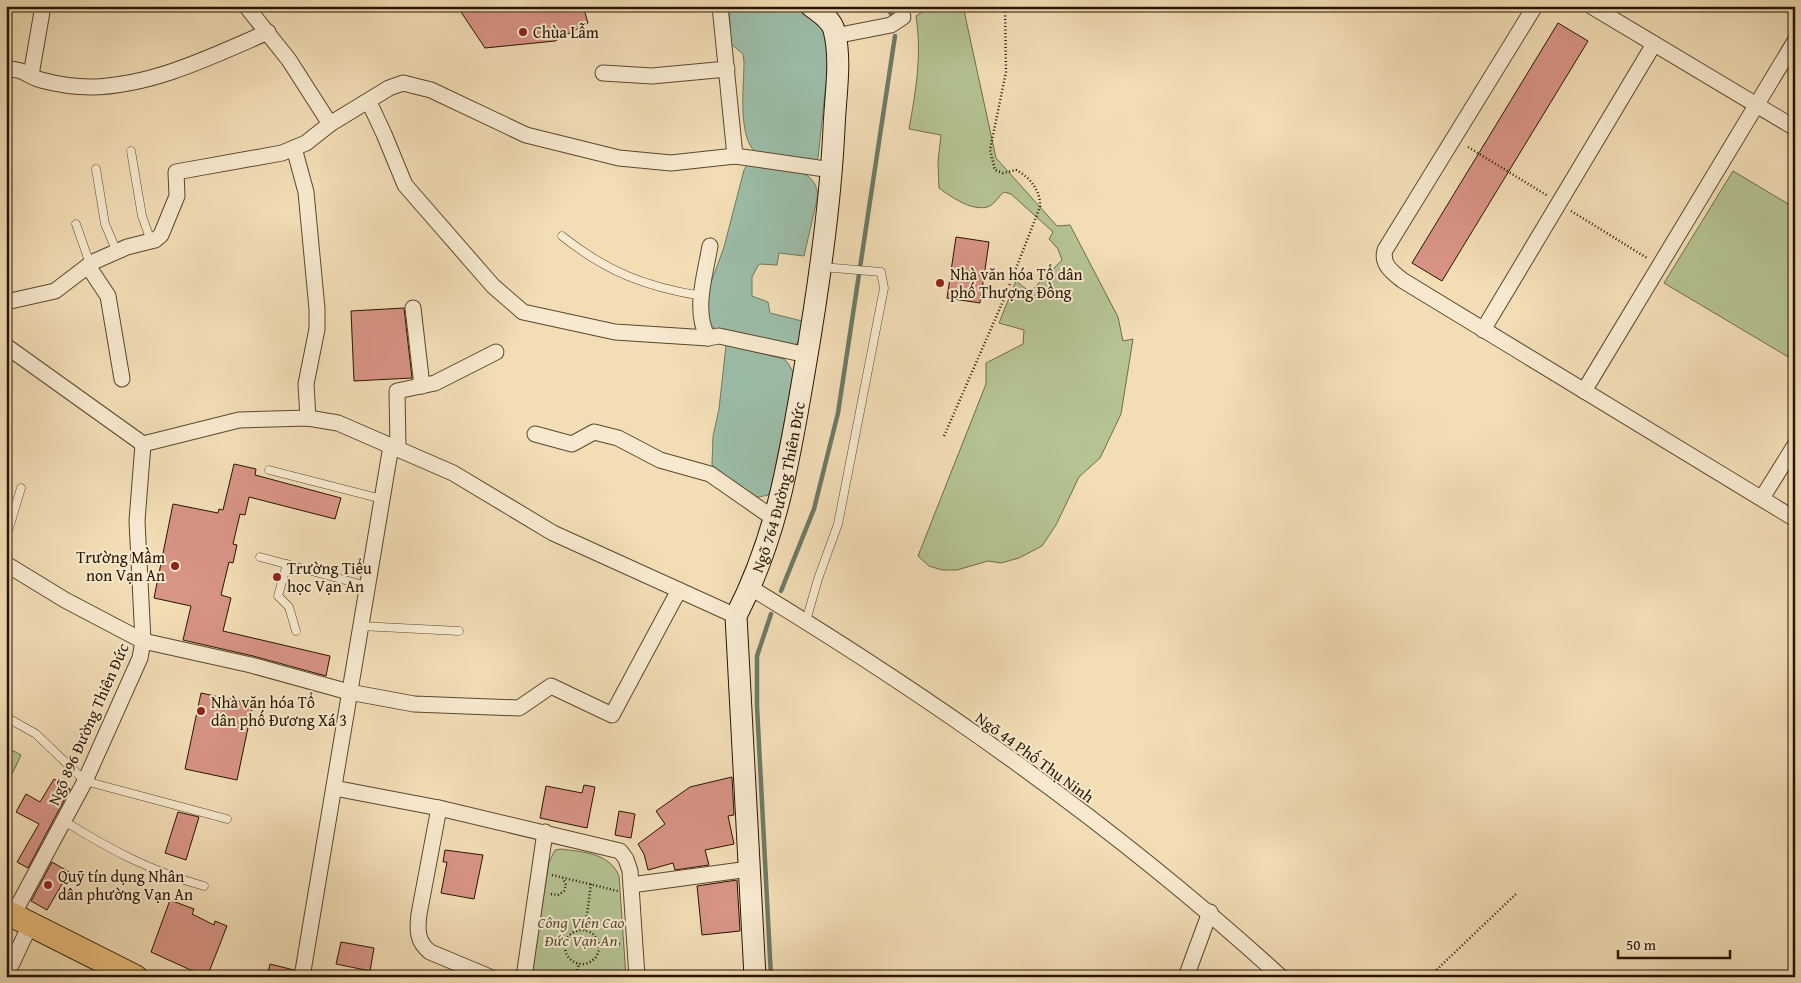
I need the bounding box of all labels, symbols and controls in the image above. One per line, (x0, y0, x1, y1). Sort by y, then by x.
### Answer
place label: Chùa Lẫm (533, 20, 599, 44)
marker: Chùa Lẫm (517, 26, 529, 38)
place label: Nhà văn hóa Tổ dân phố Thượng Đồng (950, 262, 1083, 304)
marker: Nhà văn hóa Tổ dân phố Thượng Đồng (934, 277, 946, 289)
street label: Ngõ 764 Đường Thiên Đức (745, 400, 811, 576)
place label: Trường Mầm non Vạn An (76, 545, 165, 587)
place label: Trường Tiểu học Vạn An (287, 556, 372, 598)
marker: Trường Mầm non Vạn An (169, 560, 181, 572)
marker: Trường Tiểu học Vạn An (271, 571, 283, 583)
street label: Ngõ 896 Đường Thiên Đức (41, 639, 135, 809)
place label: Nhà văn hóa Tổ dân phố Đương Xá 3 (211, 690, 347, 732)
marker: Nhà văn hóa Tổ dân phố Đương Xá 3 (195, 705, 207, 717)
street label: Ngõ 44 Phố Thụ Ninh (971, 706, 1099, 808)
place label: Quỹ tín dụng Nhân dân phường Vạn An (58, 864, 193, 906)
marker: Quỹ tín dụng Nhân dân phường Vạn An (42, 879, 54, 891)
park label: Công Viên Cao Đức Vạn An (538, 910, 625, 952)
scale bar (1618, 928, 1731, 960)
text: 50 m (1626, 934, 1657, 955)

